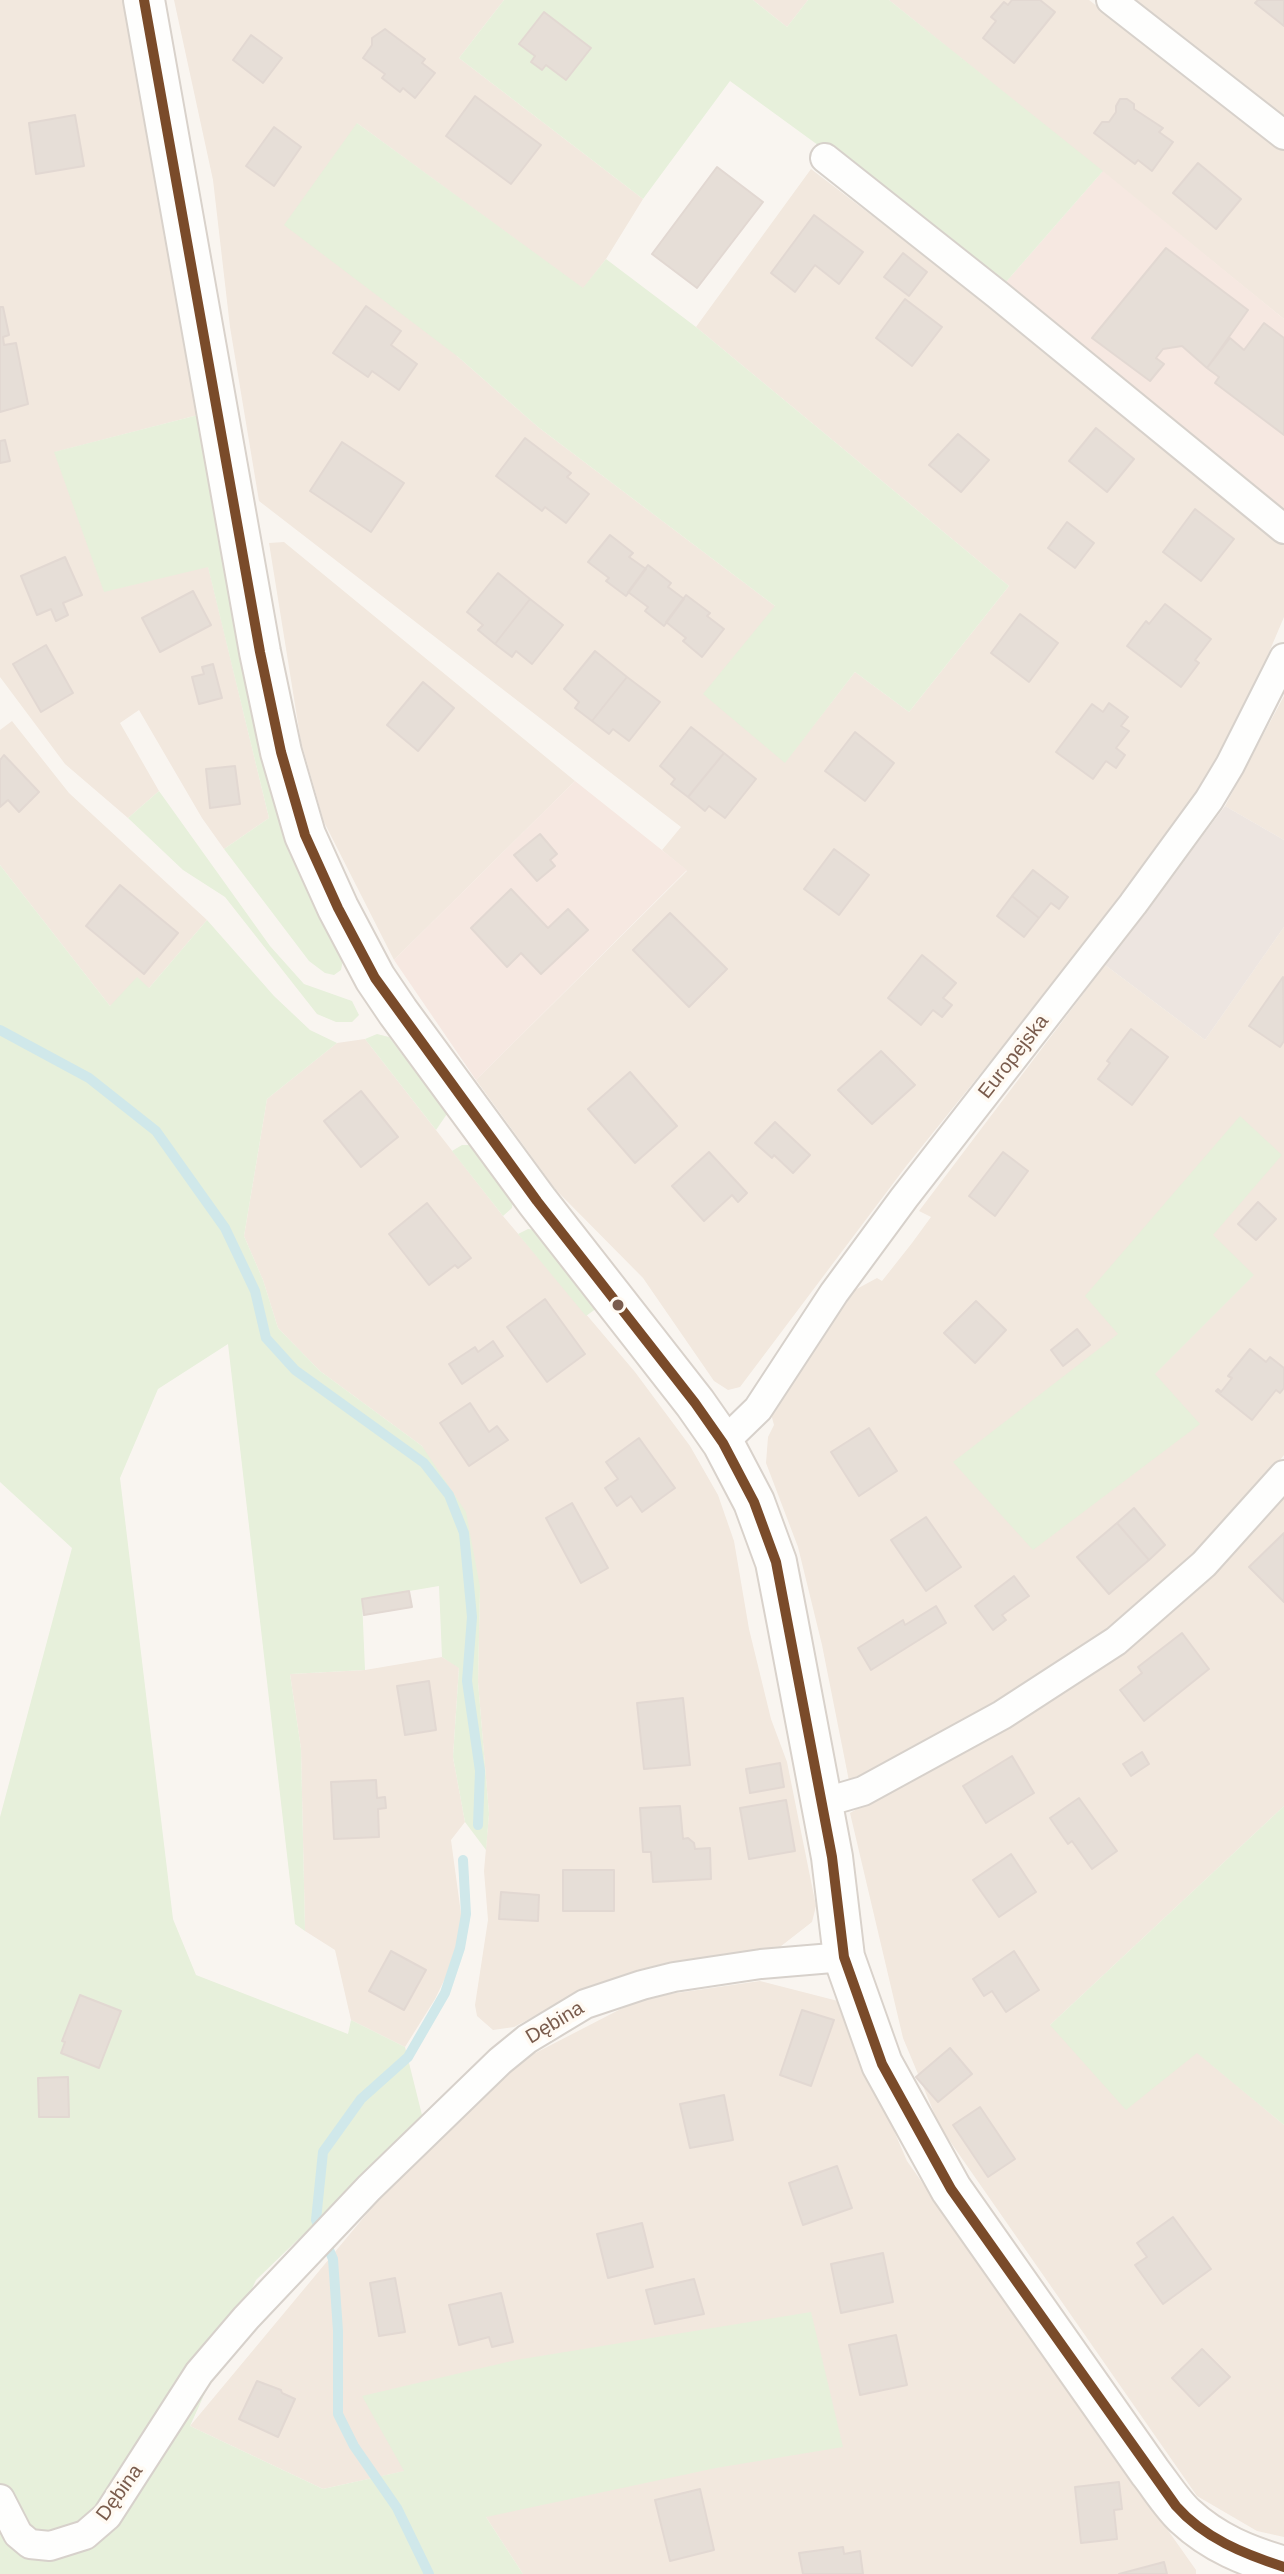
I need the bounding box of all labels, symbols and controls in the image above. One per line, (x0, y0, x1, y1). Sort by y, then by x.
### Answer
street label: Europejska (974, 1010, 1054, 1104)
unlabelled marker (610, 1297, 626, 1313)
street label: Dębina (522, 1996, 588, 2050)
street label: Dębina (92, 2460, 148, 2526)

